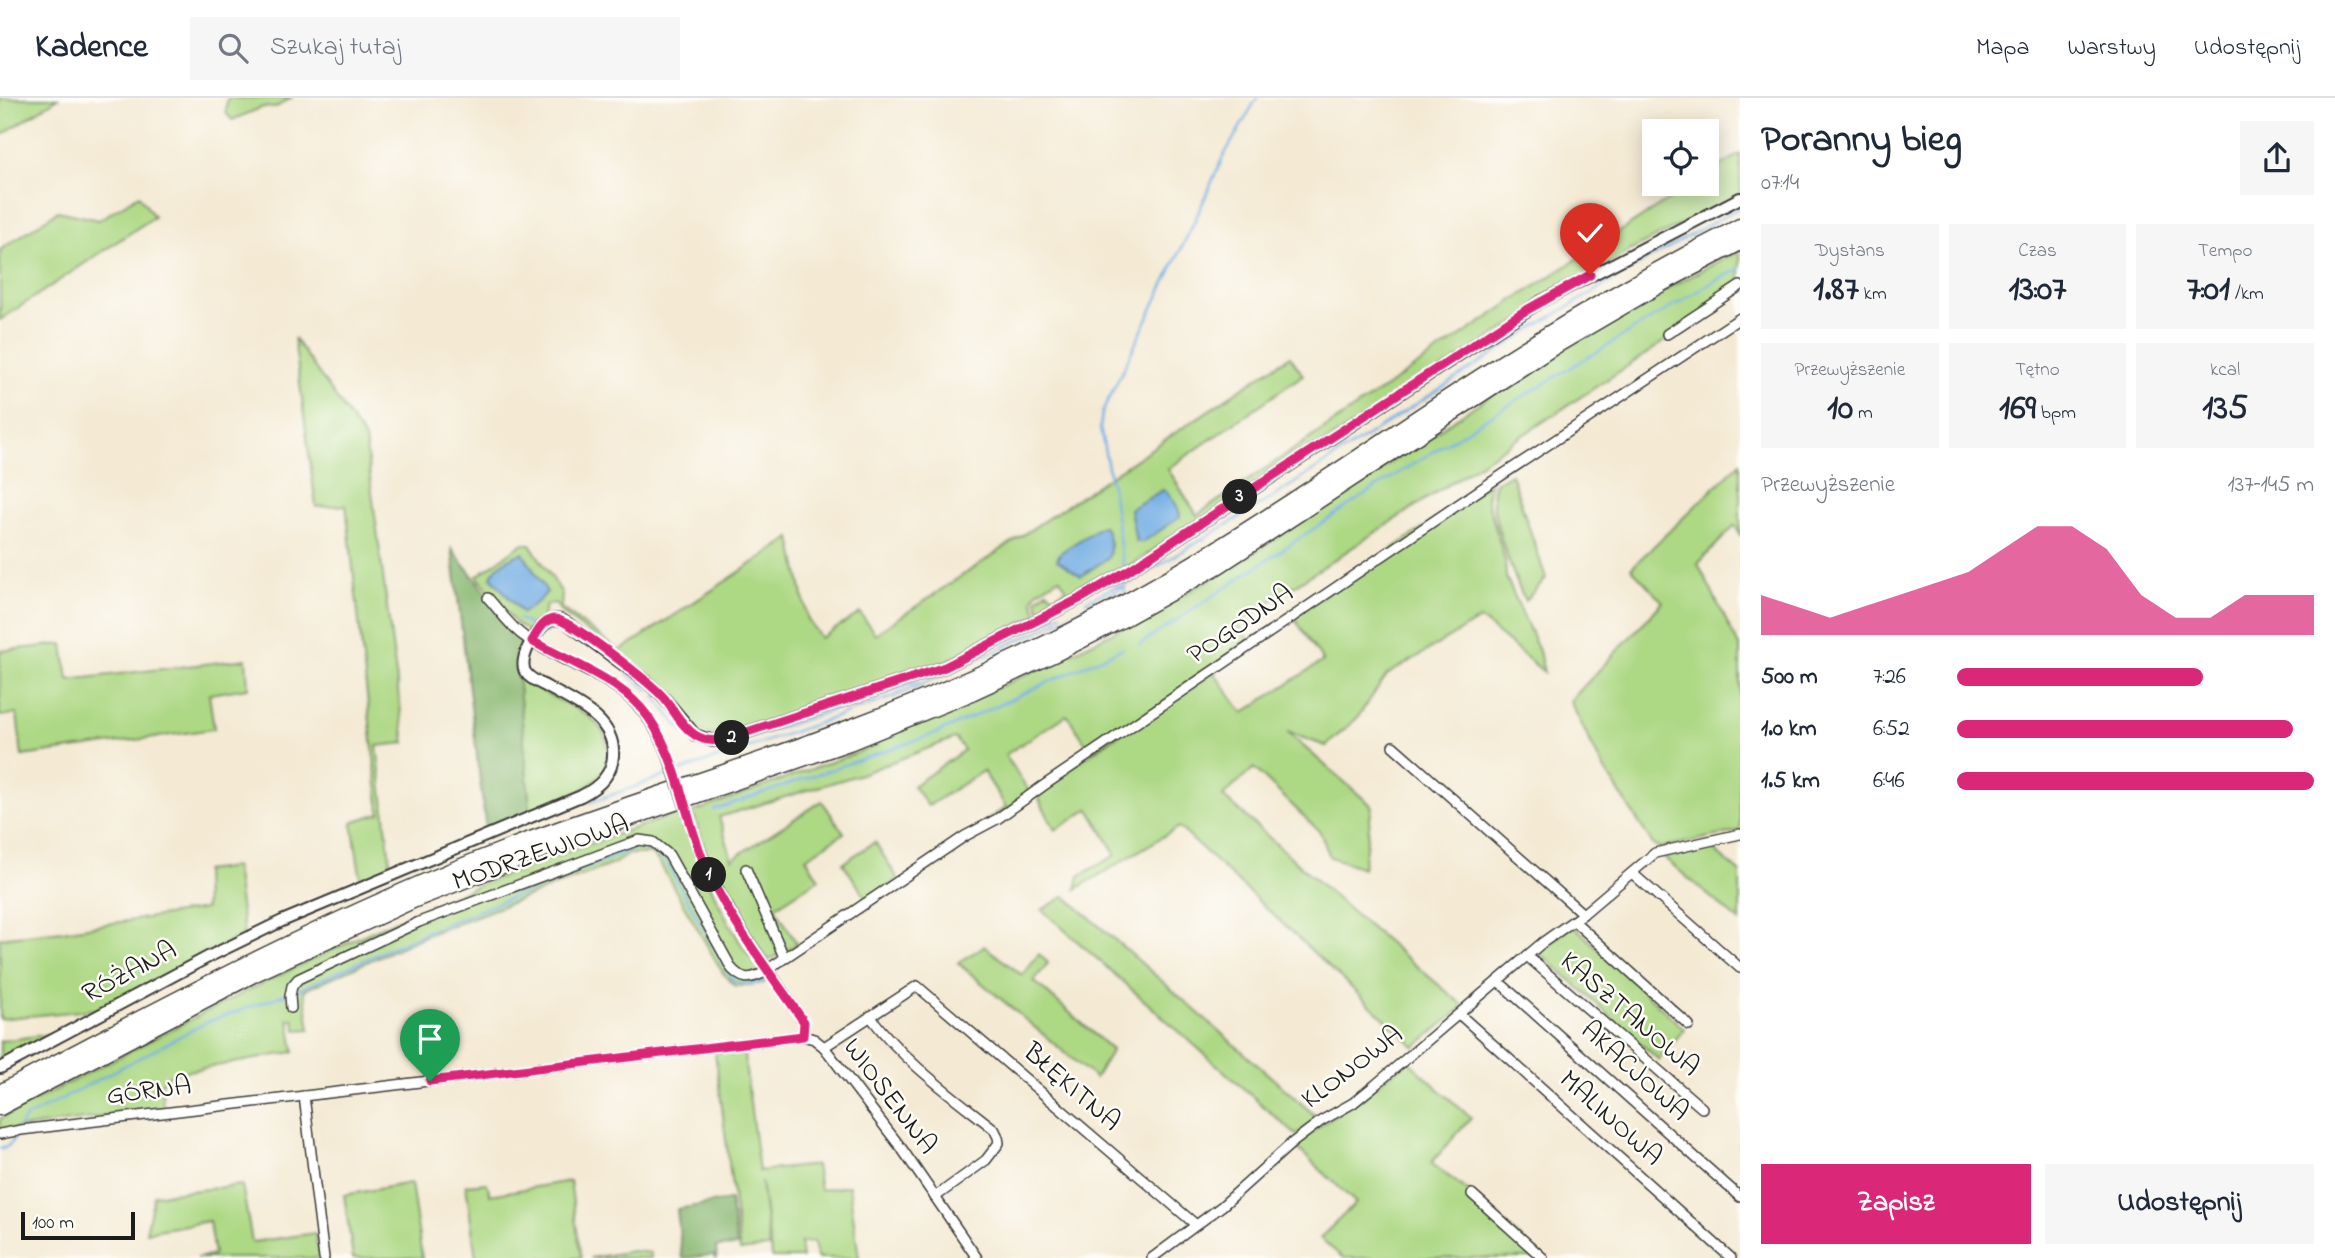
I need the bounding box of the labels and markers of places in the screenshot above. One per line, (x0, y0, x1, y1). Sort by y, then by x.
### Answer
pin (1560, 203, 1620, 275)
pin: 3 (1222, 480, 1258, 514)
pin: 2 (714, 720, 750, 756)
pin: 1 (692, 858, 726, 892)
pin (400, 1009, 460, 1081)

